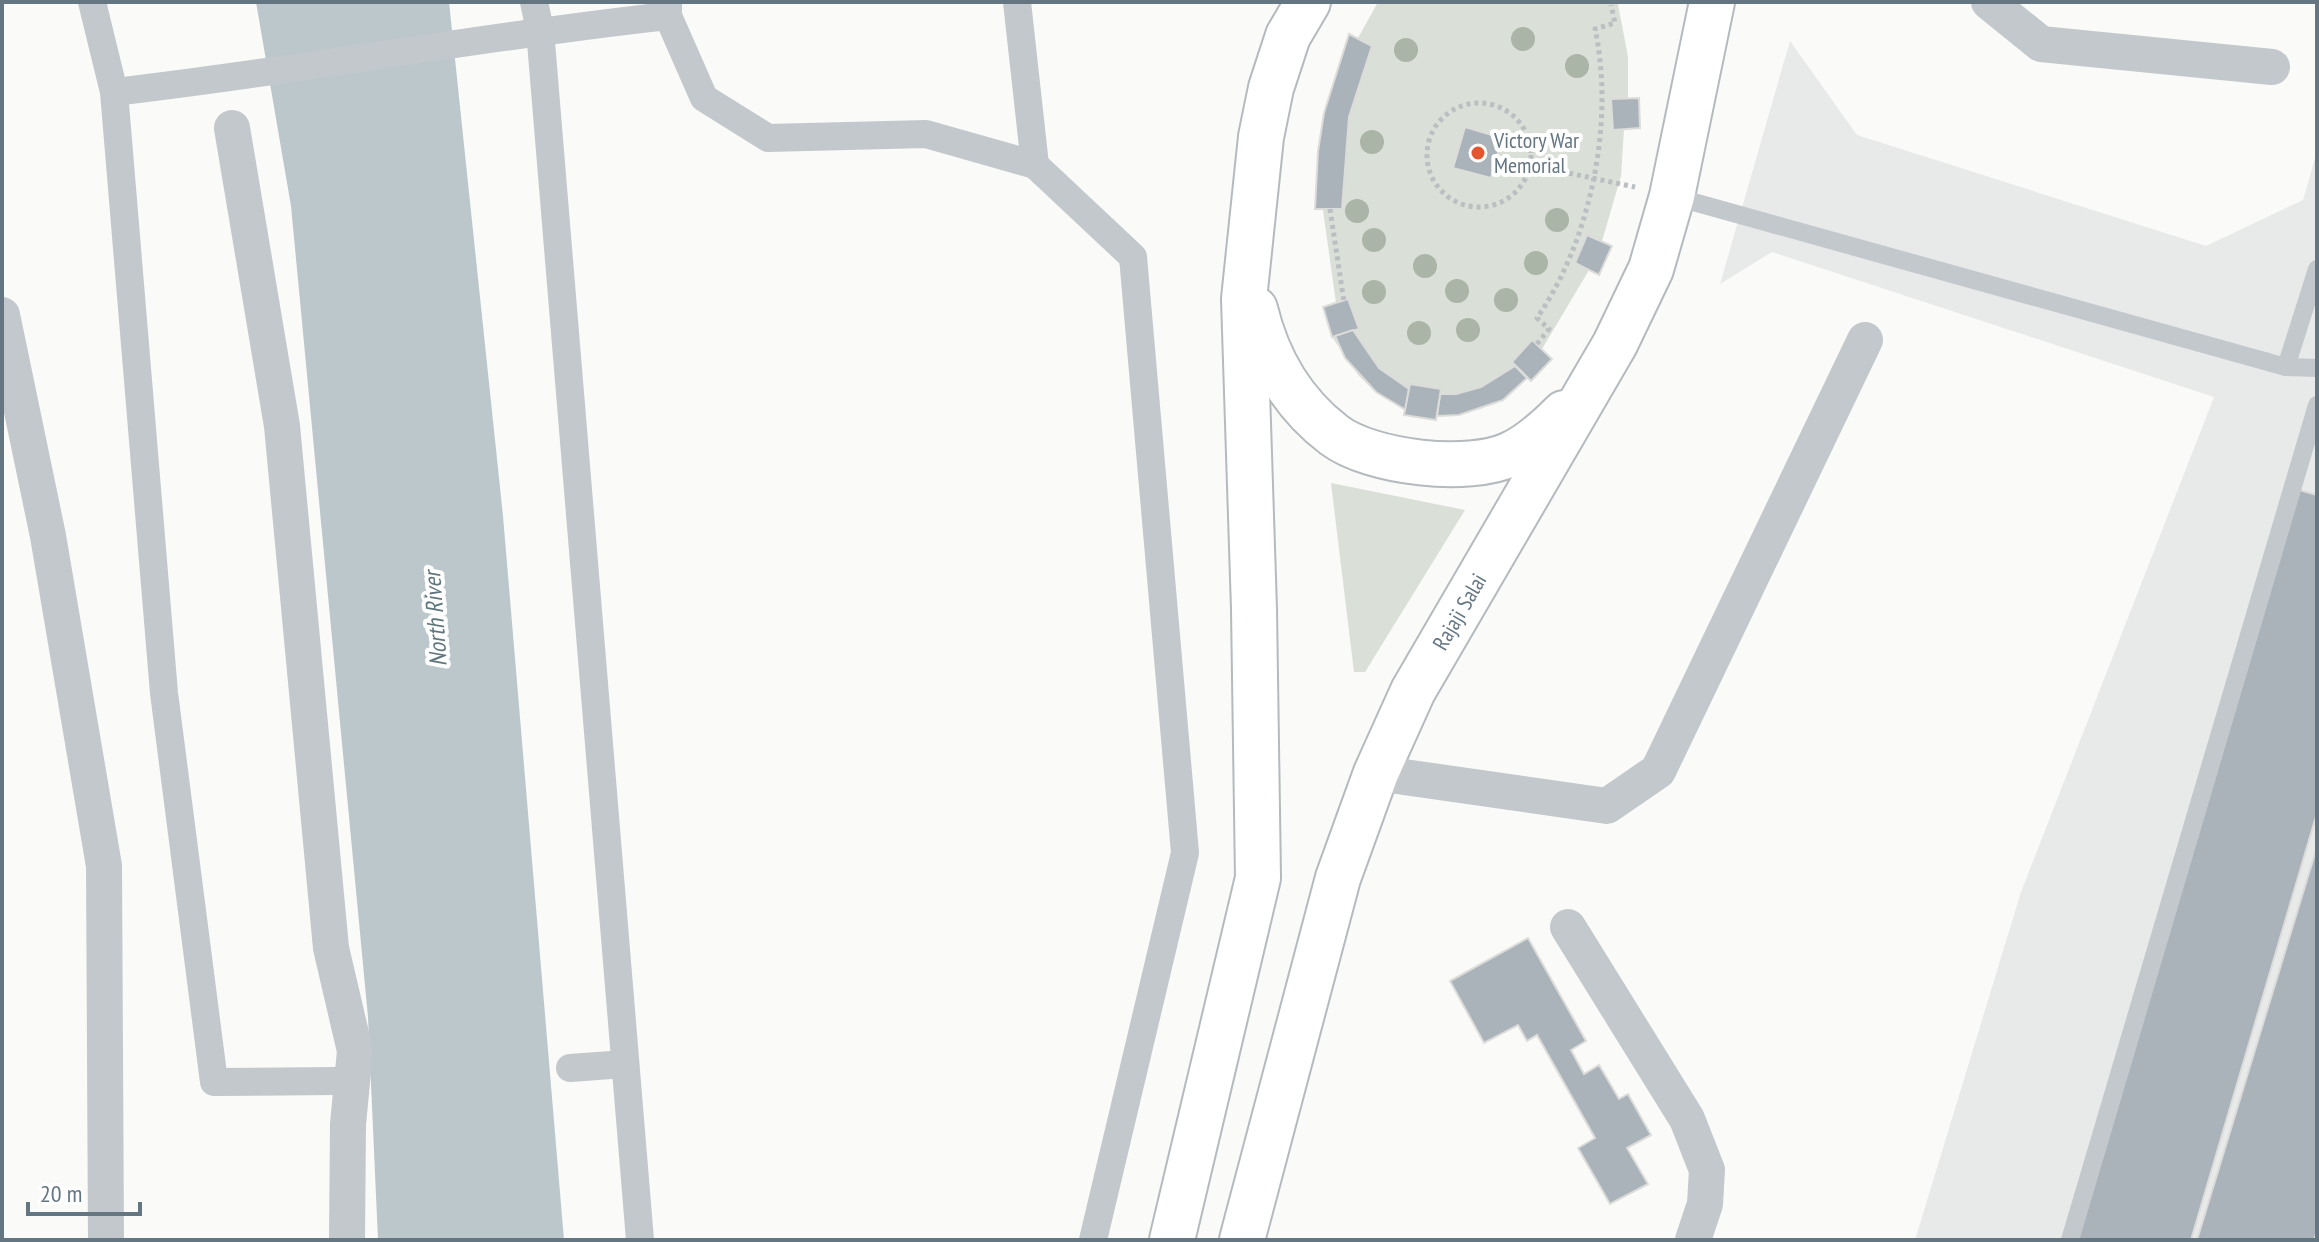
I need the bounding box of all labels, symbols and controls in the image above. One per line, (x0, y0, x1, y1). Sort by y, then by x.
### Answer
place label: Victory War Memorial (1493, 126, 1579, 179)
marker: Victory War Memorial (1469, 144, 1487, 162)
water label: North River (416, 567, 454, 668)
street label: Rajaji Salai (1426, 568, 1492, 655)
scale bar (28, 1166, 140, 1216)
text: 20 m (40, 1178, 82, 1209)

